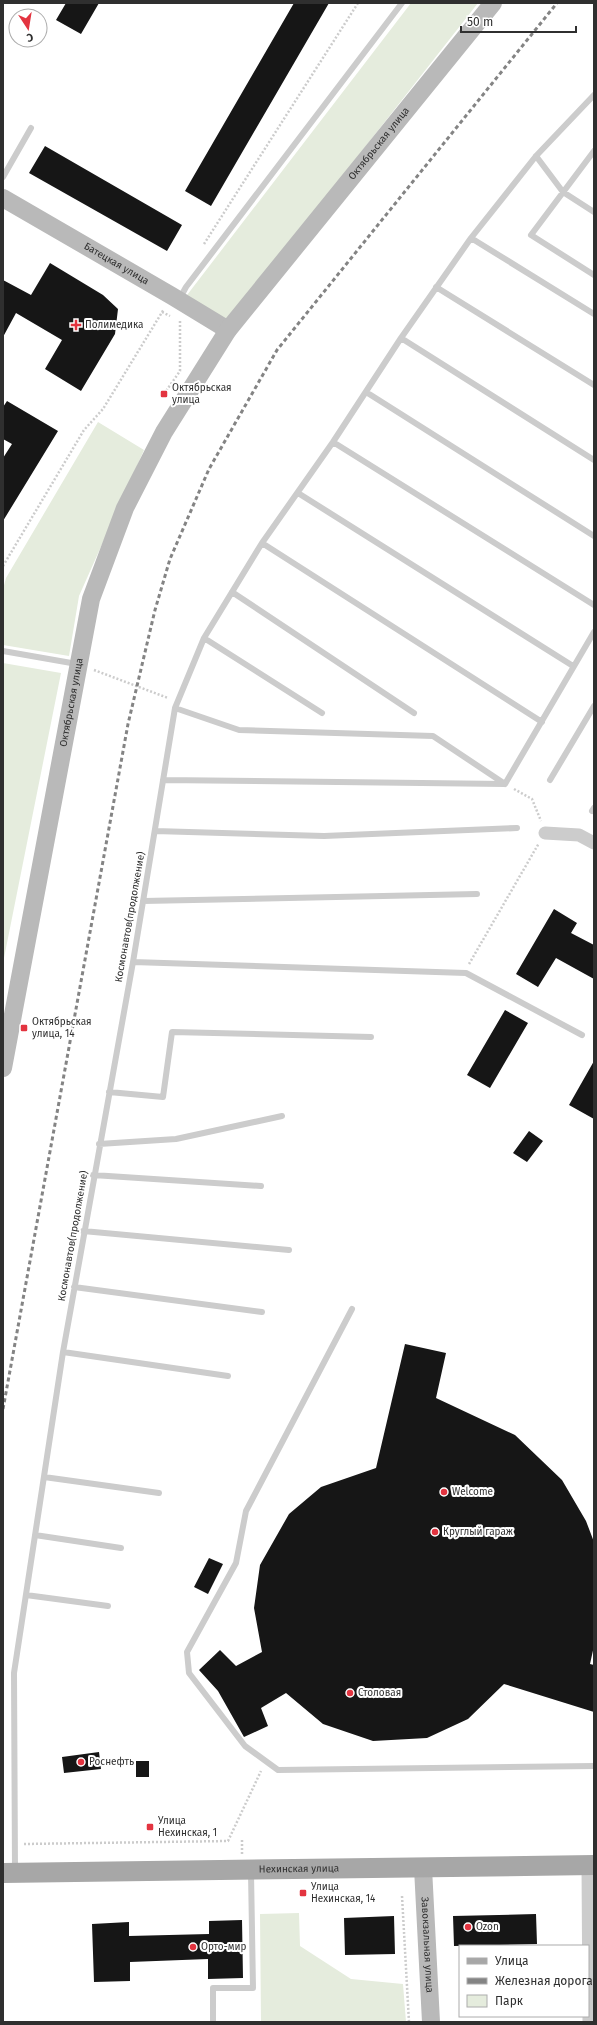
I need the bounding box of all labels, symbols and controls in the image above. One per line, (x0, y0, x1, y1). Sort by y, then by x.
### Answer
north arrow (8, 8, 48, 48)
scale bar (461, 8, 576, 34)
text: 50 m (467, 15, 493, 29)
text: С (25, 30, 34, 44)
street label: Октябрьская улица (346, 105, 412, 182)
street label: Батецкая улица (82, 240, 151, 287)
marker: Полимедика (70, 319, 82, 331)
place label: Полимедика (85, 319, 143, 331)
place label: Октябрьская улица (172, 382, 232, 406)
marker: Октябрьская улица (159, 389, 169, 399)
street label: Октябрьская улица (57, 657, 86, 748)
street label: Космонавтов(продолжение) (112, 851, 147, 983)
place label: Октябрьская улица, 14 (32, 1016, 92, 1040)
marker: Октябрьская улица, 14 (19, 1023, 29, 1033)
street label: Космонавтов(продолжение) (55, 1170, 90, 1302)
place label: Welcome (452, 1486, 493, 1498)
marker: Welcome (439, 1487, 449, 1497)
place label: Круглый гараж (443, 1526, 513, 1538)
marker: Круглый гараж (430, 1527, 440, 1537)
place label: Столовая (358, 1687, 401, 1699)
marker: Столовая (345, 1688, 355, 1698)
place label: Роснефть (89, 1756, 134, 1768)
marker: Роснефть (76, 1757, 86, 1767)
place label: Улица Нехинская, 1 (158, 1815, 217, 1839)
marker: Улица Нехинская, 1 (145, 1822, 155, 1832)
street label: Нехинская улица (259, 1862, 339, 1876)
place label: Улица Нехинская, 14 (311, 1881, 376, 1905)
marker: Улица Нехинская, 14 (298, 1888, 308, 1898)
street label: Завокзальная улица (419, 1897, 435, 1993)
place label: Ozon (476, 1921, 499, 1933)
marker: Ozon (463, 1922, 473, 1932)
place label: Орто-мир (201, 1941, 246, 1953)
marker: Орто-мир (188, 1942, 198, 1952)
legend (459, 1945, 589, 2017)
text: Улица (495, 1954, 529, 1968)
text: Железная дорога (495, 1974, 593, 1988)
text: Парк (495, 1994, 524, 2008)

